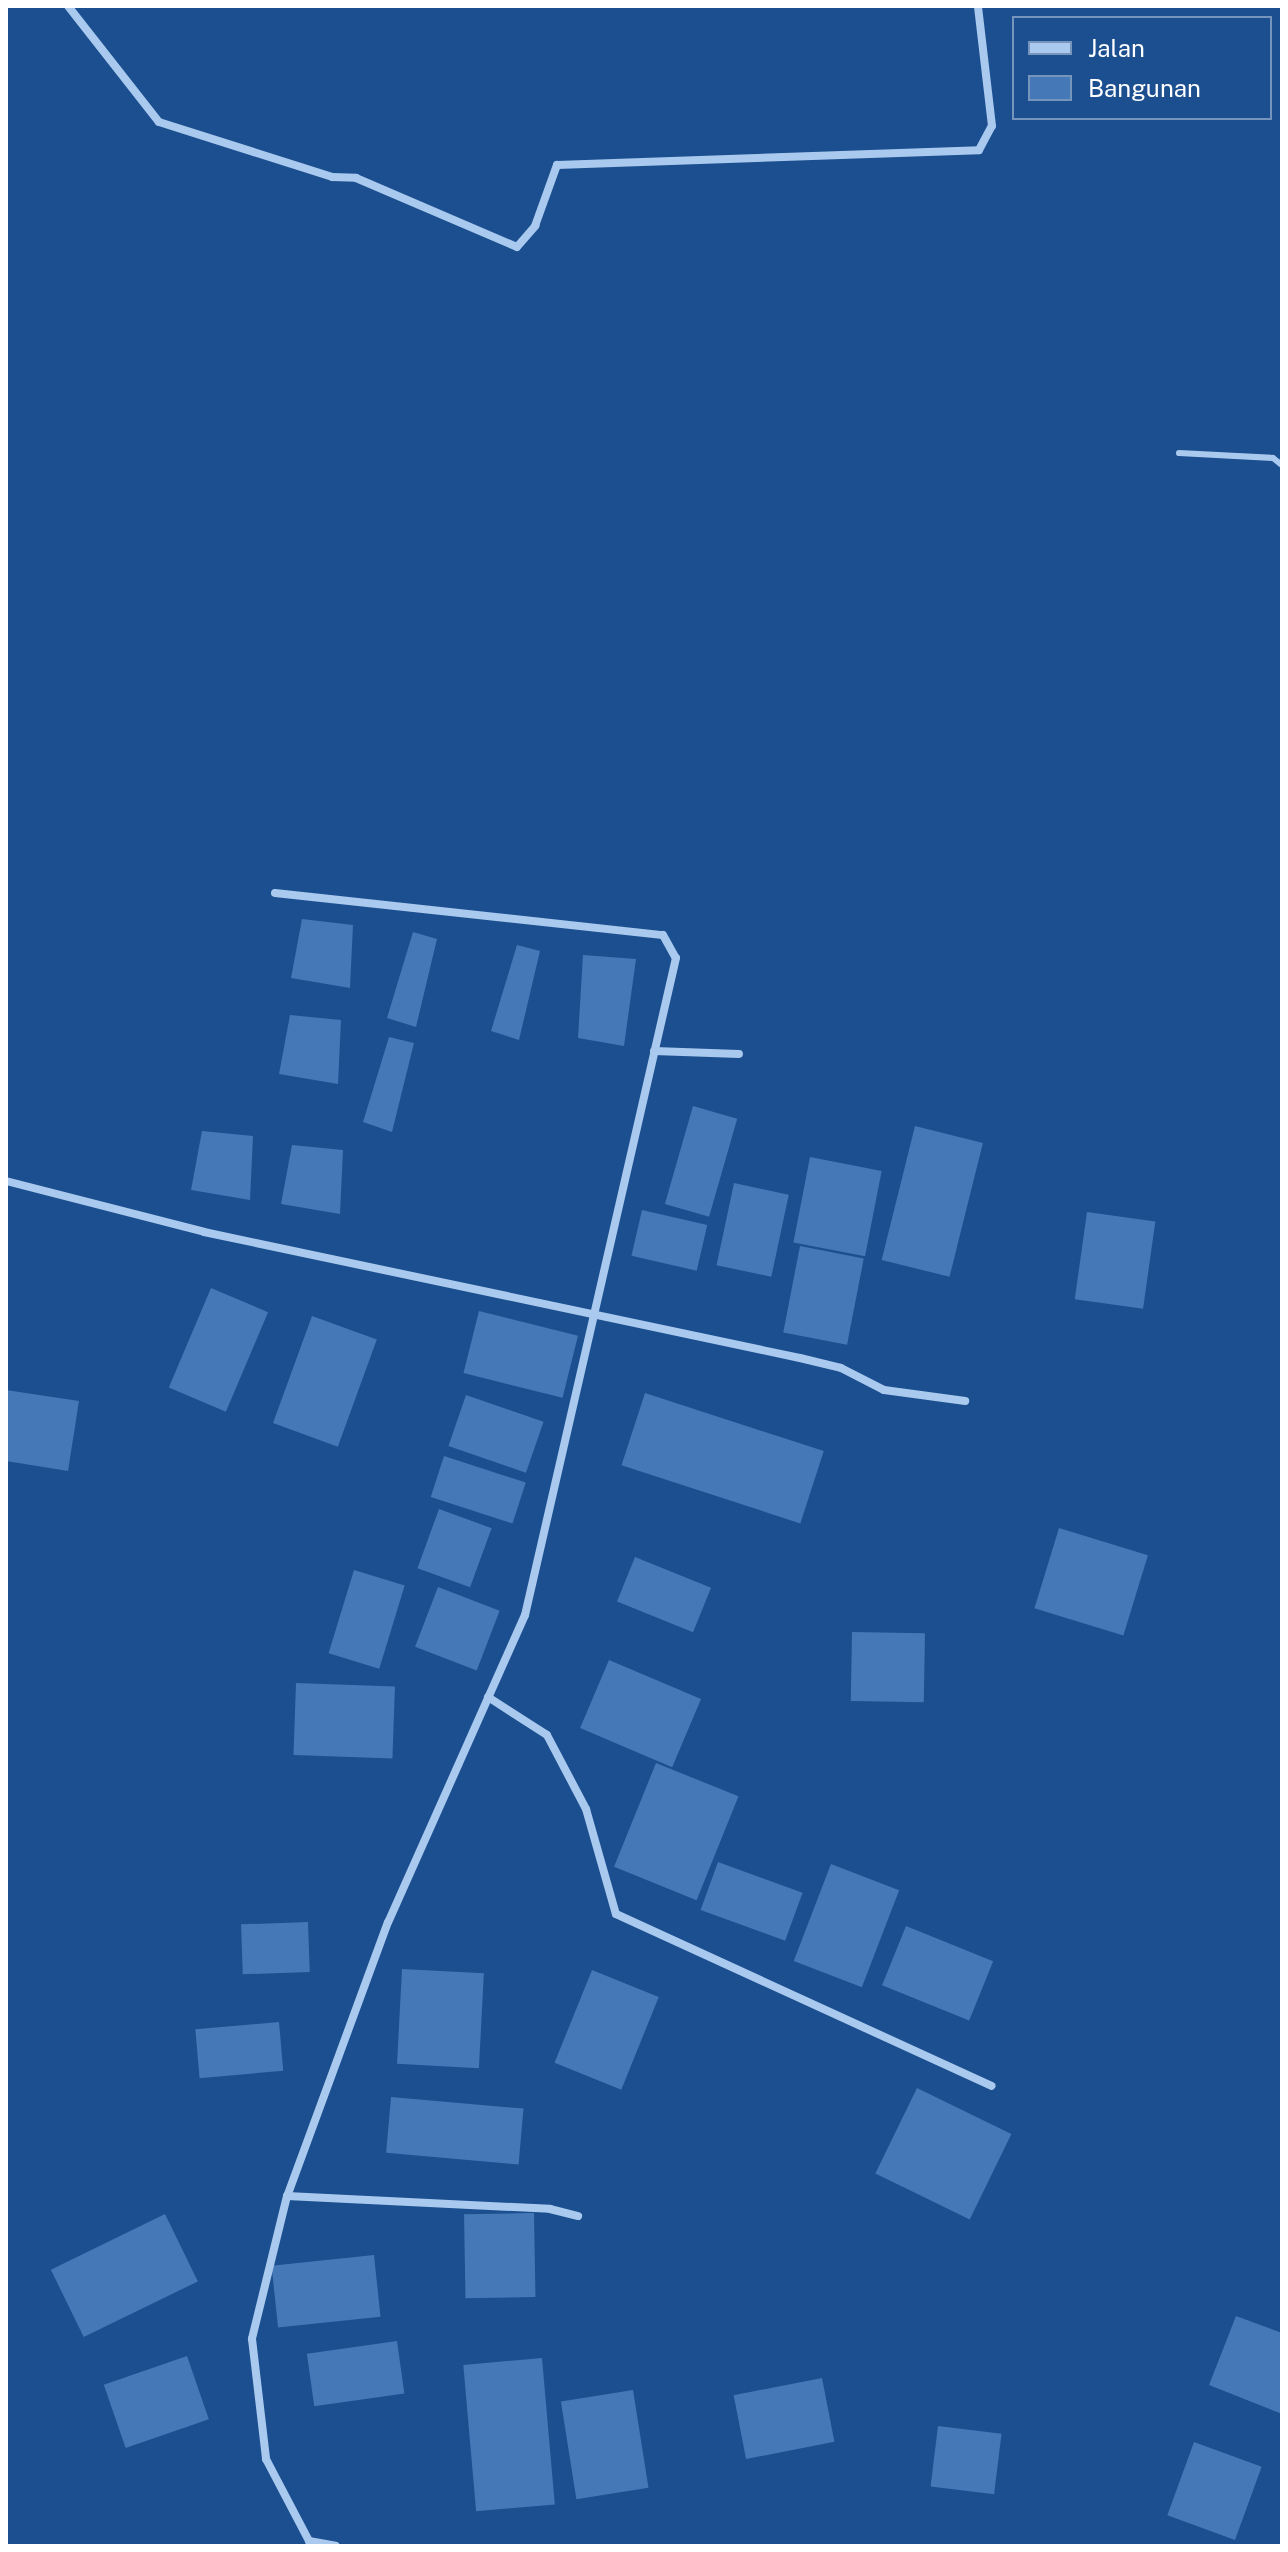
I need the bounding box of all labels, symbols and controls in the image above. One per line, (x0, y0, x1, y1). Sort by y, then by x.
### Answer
legend (1012, 16, 1272, 120)
text: Jalan (1088, 34, 1145, 62)
text: Bangunan (1088, 74, 1201, 102)

